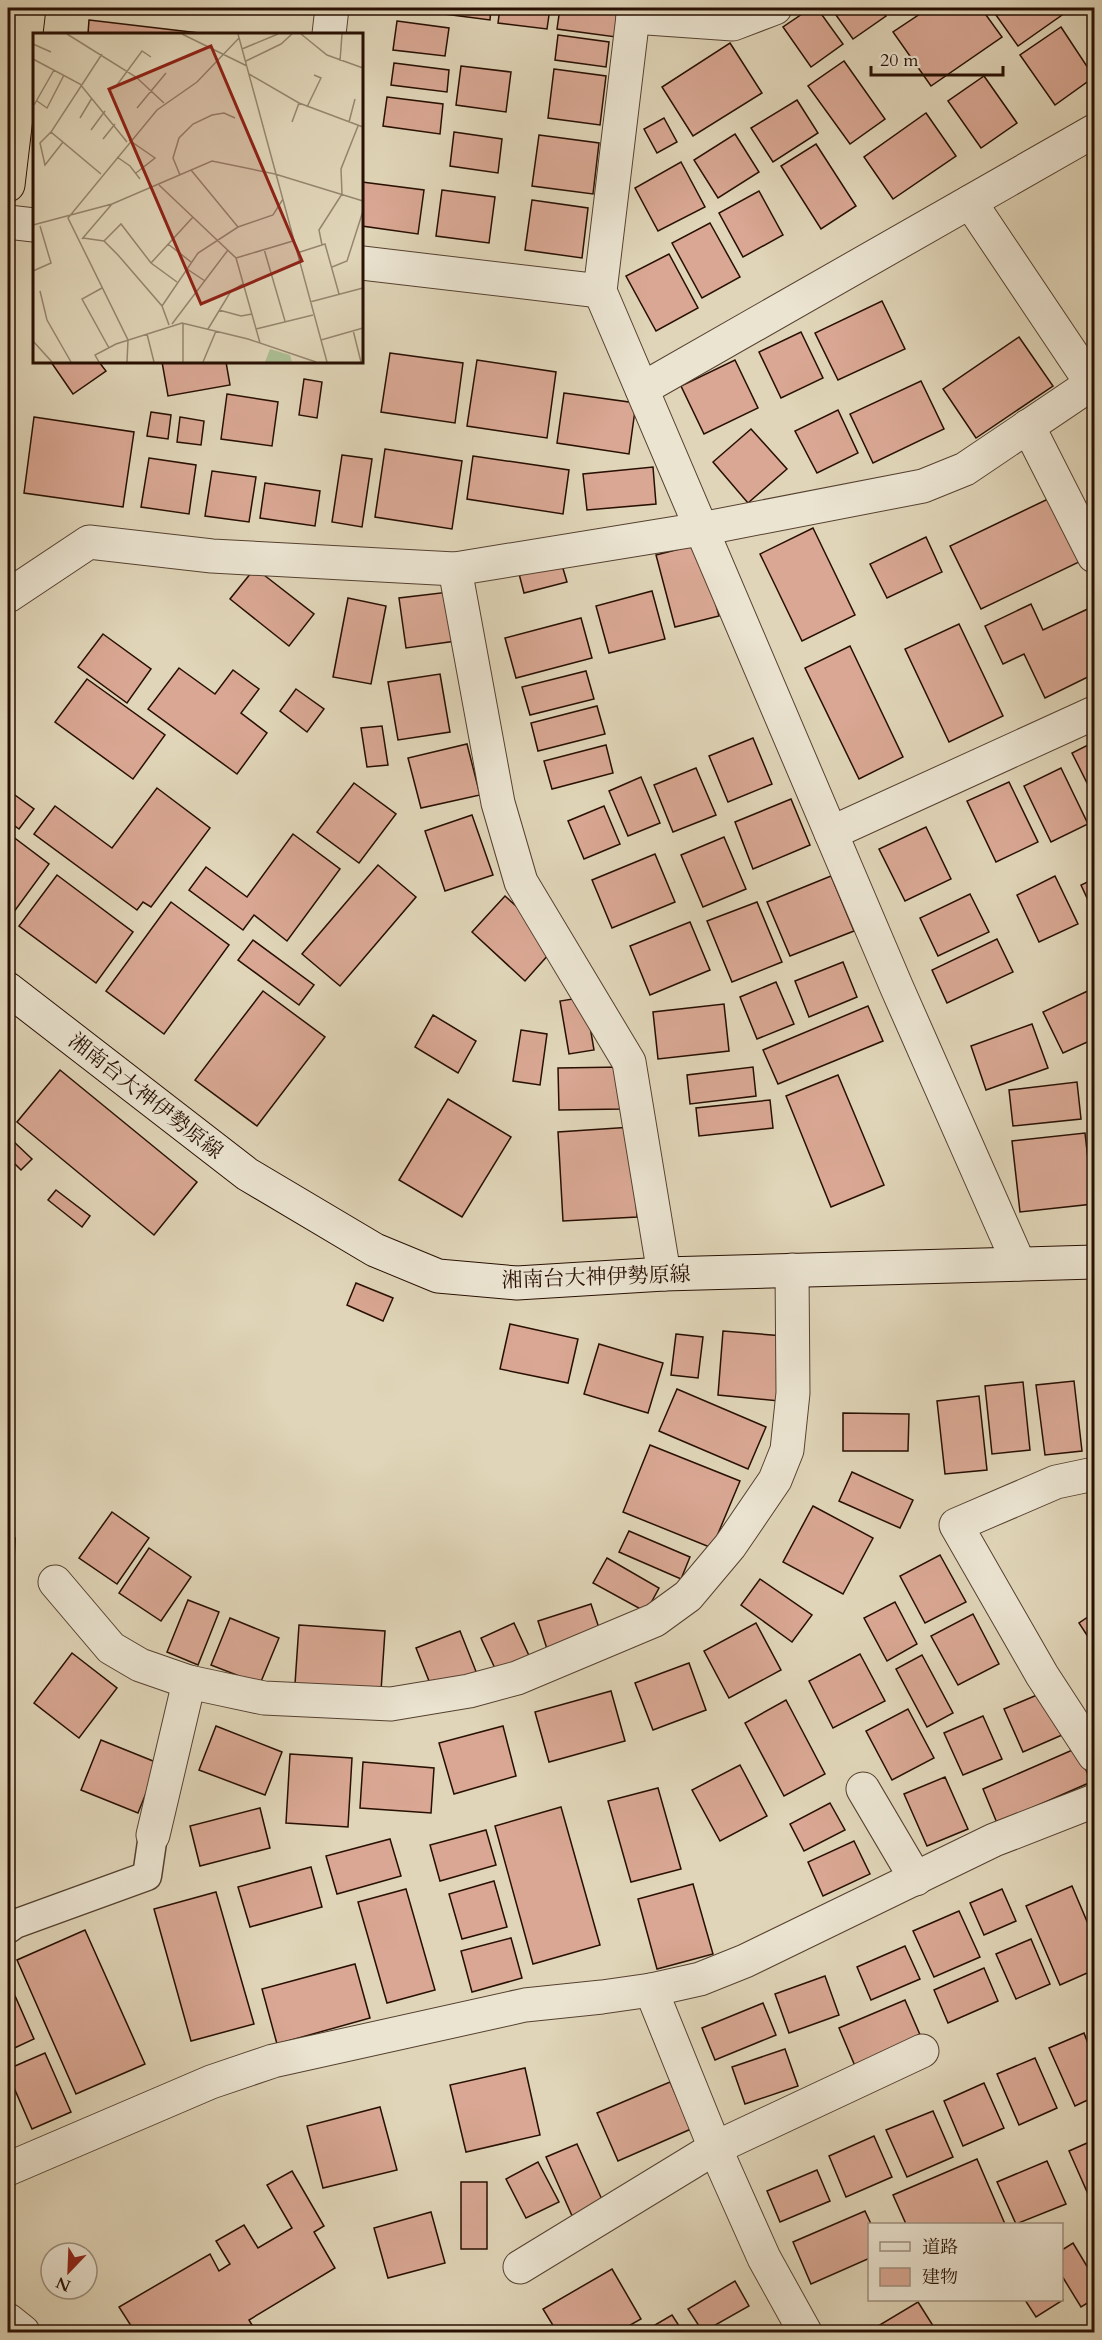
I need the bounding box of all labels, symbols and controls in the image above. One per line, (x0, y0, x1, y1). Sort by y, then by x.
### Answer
inset map (33, 33, 363, 363)
scale bar (871, 39, 1003, 77)
text: 20 m (880, 48, 919, 73)
street label: 湘南台大神伊勢原線 (62, 1027, 229, 1166)
street label: 湘南台大神伊勢原線 (501, 1260, 691, 1295)
legend (868, 2223, 1063, 2301)
text: 道路 (922, 2235, 958, 2260)
north arrow (39, 2241, 99, 2301)
text: 建物 (922, 2265, 958, 2290)
text: N (53, 2271, 74, 2297)

